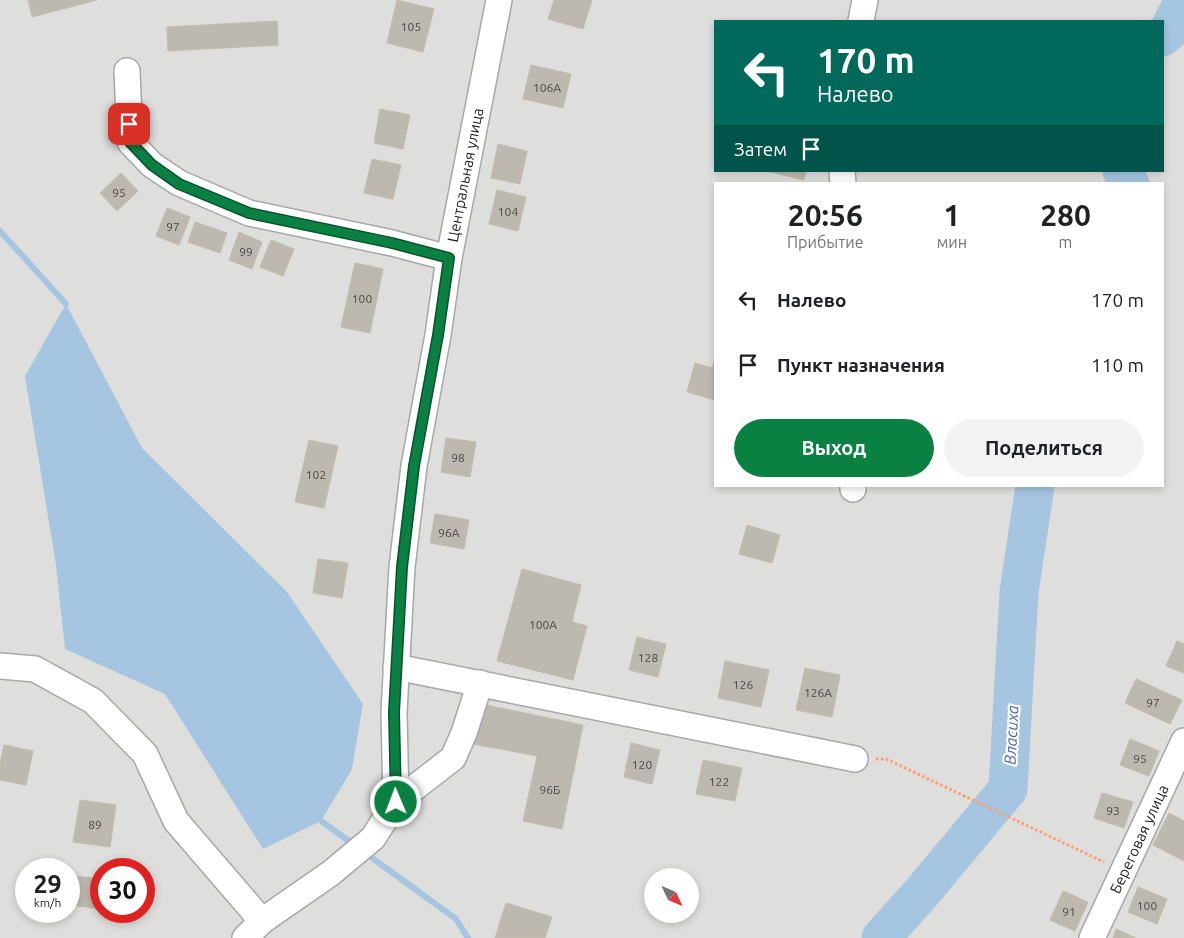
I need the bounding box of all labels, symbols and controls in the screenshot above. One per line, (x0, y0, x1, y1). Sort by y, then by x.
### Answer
house number: 105 (401, 20, 421, 33)
icon: left (734, 40, 799, 105)
text: 170 m (817, 40, 915, 80)
house number: 106А (533, 81, 561, 94)
text: Налево (817, 81, 894, 106)
pin (108, 103, 150, 145)
street label: Центральная улица (444, 106, 486, 244)
icon: arrive (115, 110, 143, 138)
icon: arrive (797, 135, 825, 163)
text: Затем (734, 138, 787, 160)
house number: 95 (112, 186, 126, 199)
text: 20:56 (788, 198, 863, 232)
text: 1 (943, 198, 960, 232)
text: 280 (1040, 198, 1091, 232)
house number: 104 (498, 205, 518, 218)
house number: 97 (166, 220, 180, 233)
text: Прибытие (787, 233, 864, 251)
text: мин (937, 233, 967, 251)
text: m (1059, 233, 1072, 251)
house number: 99 (239, 245, 253, 258)
icon: left (734, 286, 762, 314)
text: Налево (777, 289, 846, 311)
text: 170 m (1091, 289, 1144, 311)
house number: 100 (352, 292, 372, 305)
icon: arrive (734, 351, 762, 379)
text: Пункт назначения (777, 354, 945, 376)
text: 110 m (1091, 354, 1144, 376)
button: Выход (734, 419, 934, 477)
button: Поделиться (944, 419, 1144, 477)
house number: 98 (451, 451, 465, 464)
house number: 102 (306, 468, 326, 481)
house number: 96А (438, 526, 460, 539)
house number: 100А (529, 618, 557, 631)
house number: 128 (638, 651, 658, 664)
house number: 126 (733, 678, 753, 691)
house number: 126А (804, 686, 832, 699)
house number: 97 (1146, 696, 1160, 709)
water label: Власиха (1000, 704, 1022, 765)
house number: 95 (1133, 752, 1147, 765)
house number: 120 (632, 758, 652, 771)
position arrow (369, 775, 421, 827)
house number: 122 (709, 775, 729, 788)
street label: Береговая улица (1106, 782, 1172, 896)
house number: 96Б (540, 783, 560, 796)
house number: 93 (1106, 804, 1120, 817)
house number: 89 (88, 818, 102, 831)
speed limit sign: 30 (90, 858, 155, 923)
north arrow (644, 868, 699, 922)
map controls (644, 868, 699, 923)
text: 29 (33, 870, 62, 898)
text: km/h (34, 896, 61, 909)
house number: 100 (1137, 899, 1157, 912)
house number: 91 (1062, 905, 1076, 918)

